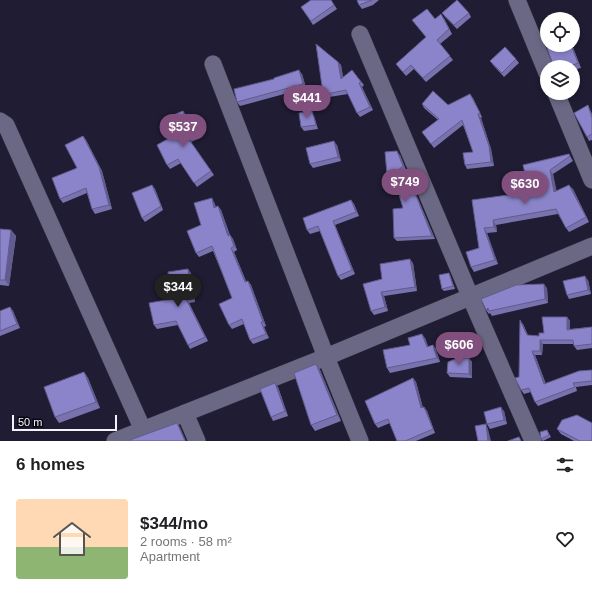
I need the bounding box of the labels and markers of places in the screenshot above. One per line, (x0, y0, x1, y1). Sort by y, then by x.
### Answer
pin: $441 (283, 85, 331, 119)
pin: $537 (159, 114, 207, 148)
pin: $749 (381, 169, 429, 203)
pin: $630 (501, 171, 549, 205)
pin: $344 (154, 274, 202, 308)
pin: $606 (435, 332, 483, 366)

